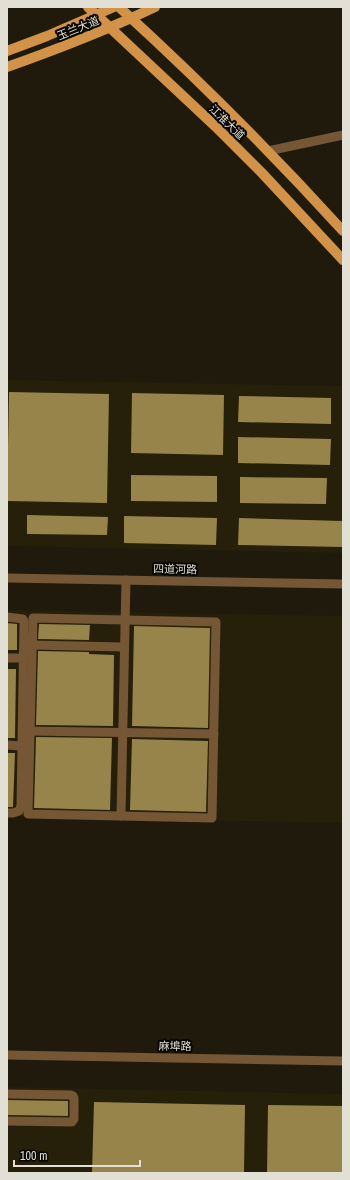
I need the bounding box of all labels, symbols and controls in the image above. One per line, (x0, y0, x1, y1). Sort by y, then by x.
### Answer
street label: 玉兰大道 (55, 13, 101, 43)
street label: 江淮大道 (206, 102, 248, 142)
street label: 四道河路 (153, 562, 197, 576)
street label: 麻埠路 (158, 1039, 192, 1053)
scale bar (14, 1142, 140, 1168)
text: 100 m (20, 1148, 47, 1164)

